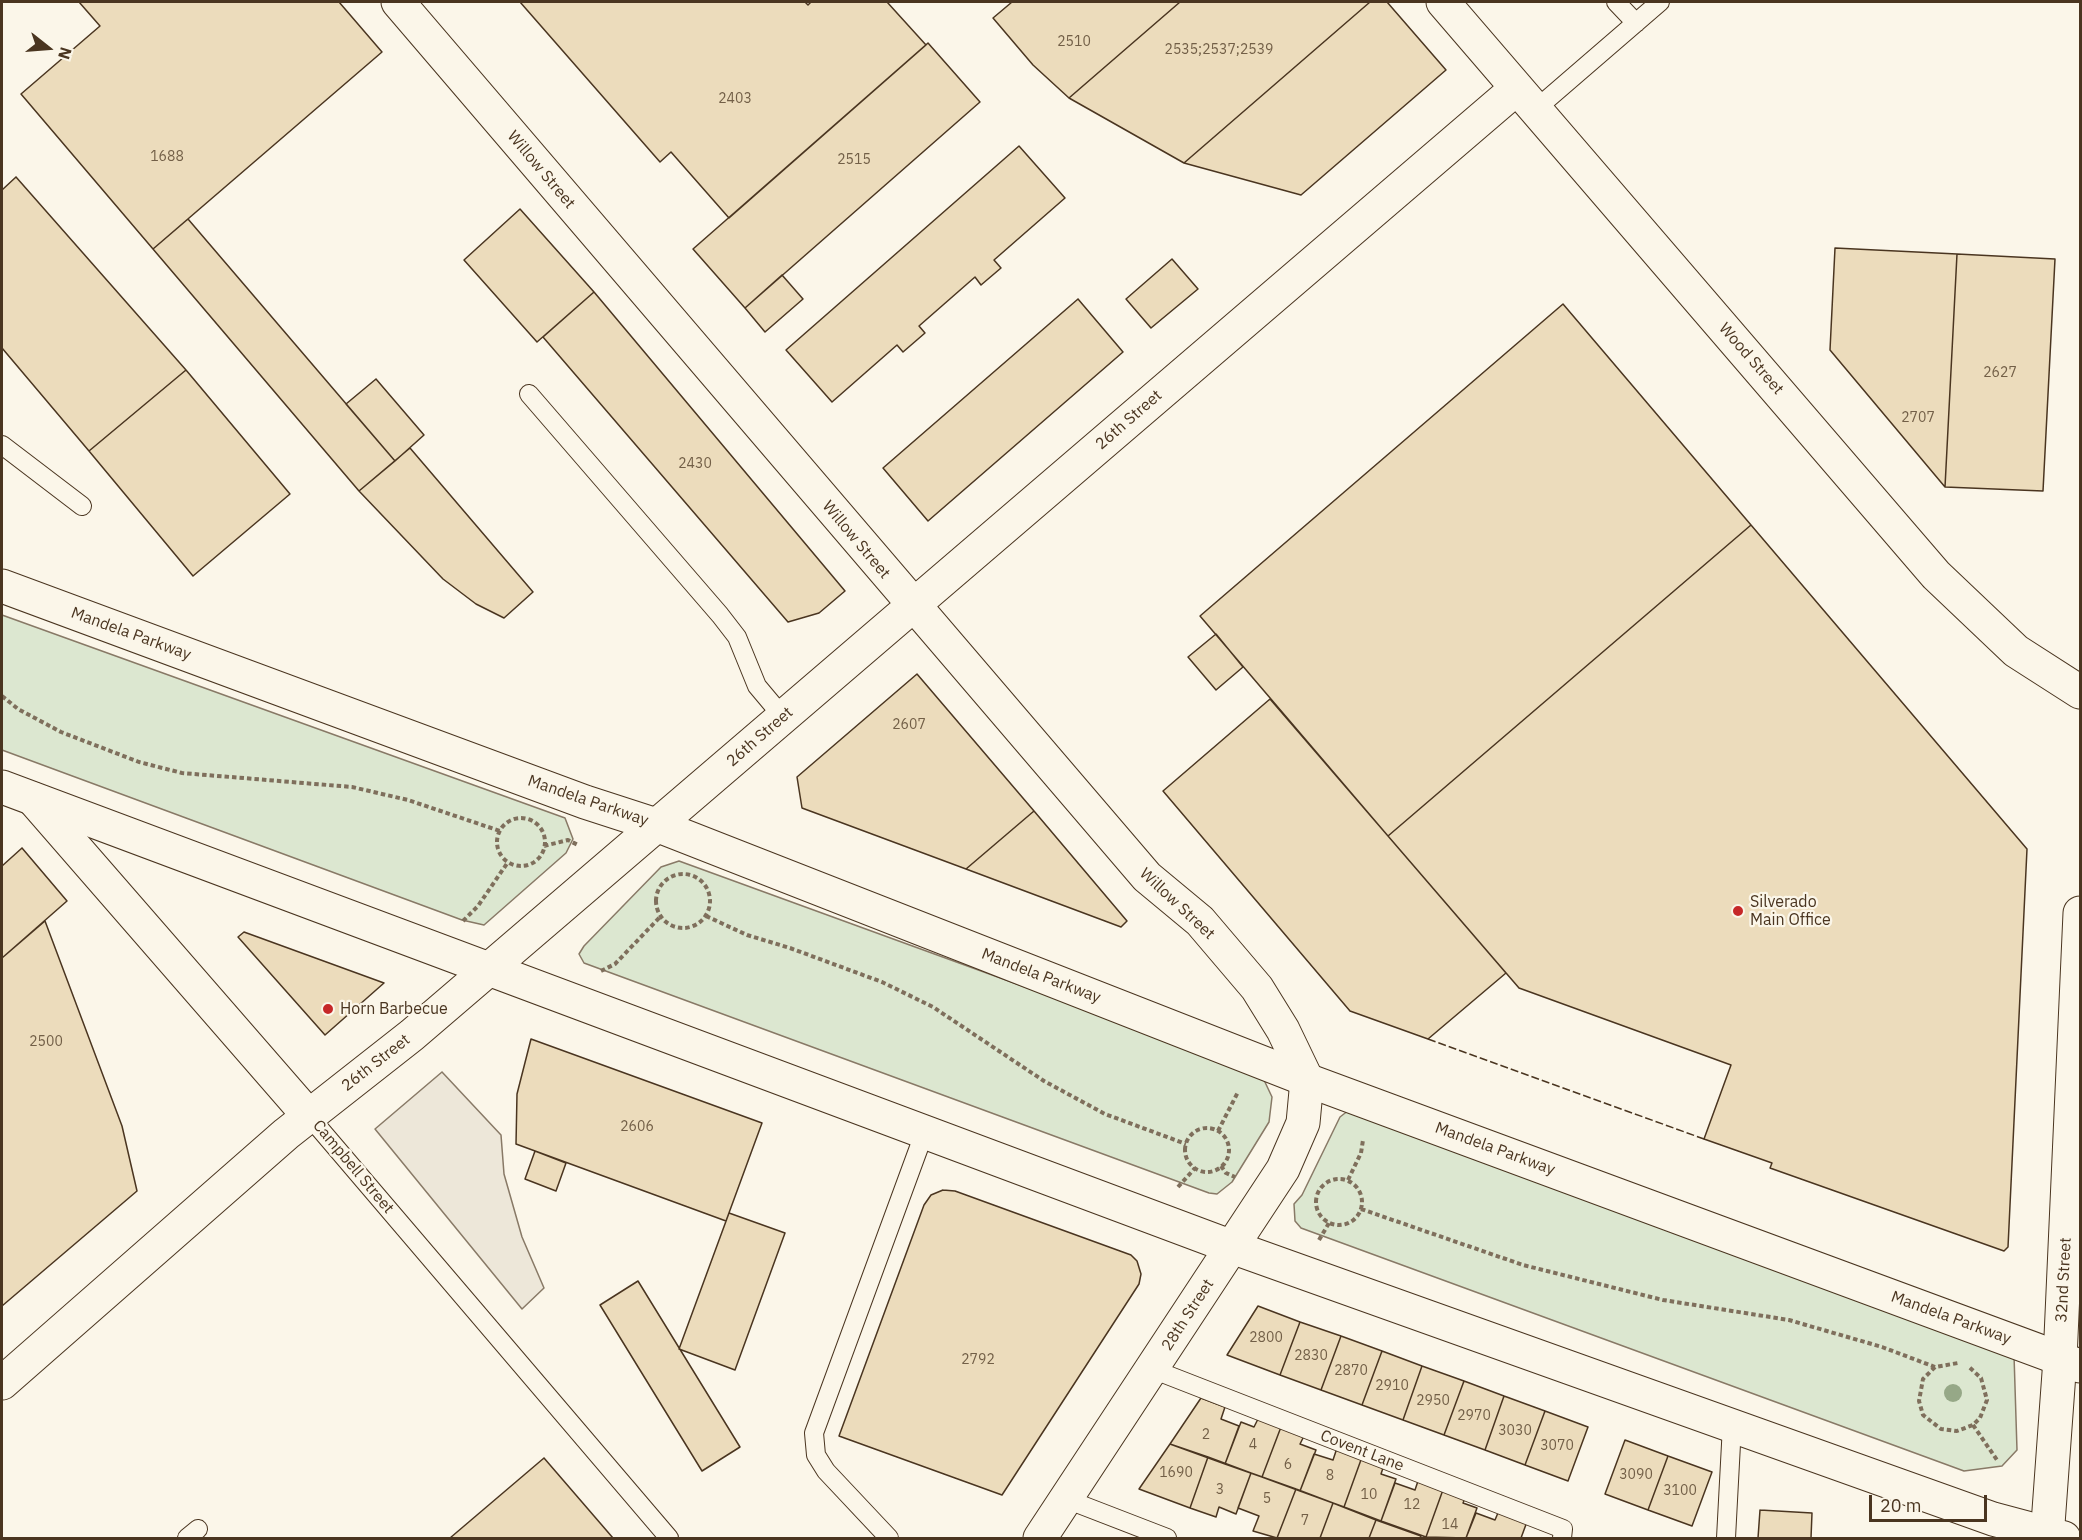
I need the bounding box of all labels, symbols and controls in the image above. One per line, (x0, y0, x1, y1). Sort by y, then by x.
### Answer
north arrow (18, 18, 78, 78)
house number: 2510 (1057, 34, 1091, 50)
house number: 2535;2537;2539 (1165, 42, 1273, 58)
text: N (54, 45, 76, 62)
house number: 2403 (718, 91, 752, 107)
street label: Willow Street (503, 127, 579, 213)
house number: 1688 (150, 149, 184, 165)
house number: 2515 (837, 152, 871, 168)
street label: Wood Street (1715, 319, 1787, 399)
house number: 2627 (1983, 365, 2017, 381)
street label: 26th Street (1092, 386, 1166, 454)
house number: 2707 (1901, 410, 1935, 426)
house number: 2430 (678, 456, 712, 472)
street label: Willow Street (818, 497, 894, 583)
street label: Mandela Parkway (68, 603, 194, 665)
street label: 26th Street (723, 703, 797, 771)
house number: 2607 (892, 717, 926, 733)
street label: Mandela Parkway (525, 771, 651, 831)
street label: Willow Street (1135, 864, 1219, 944)
place label: Silverado Main Office (1750, 892, 1831, 930)
marker: Silverado Main Office (1731, 904, 1745, 918)
street label: Mandela Parkway (979, 944, 1103, 1008)
place label: Horn Barbecue (340, 999, 448, 1019)
marker: Horn Barbecue (321, 1002, 335, 1016)
street label: 26th Street (338, 1030, 414, 1096)
house number: 2500 (29, 1034, 63, 1050)
street label: Campbell Street (308, 1116, 398, 1218)
street label: Mandela Parkway (1432, 1118, 1558, 1180)
house number: 2606 (620, 1119, 654, 1135)
street label: 32nd Street (2052, 1237, 2076, 1323)
street label: 28th Street (1158, 1276, 1218, 1354)
street label: Mandela Parkway (1888, 1287, 2014, 1349)
house number: 2800 (1249, 1330, 1283, 1346)
house number: 2830 (1294, 1348, 1328, 1364)
house number: 2792 (961, 1352, 995, 1368)
house number: 2870 (1334, 1363, 1368, 1379)
house number: 2910 (1375, 1378, 1409, 1394)
house number: 2950 (1416, 1393, 1450, 1409)
house number: 2970 (1457, 1408, 1491, 1424)
house number: 3030 (1498, 1423, 1532, 1439)
street label: Covent Lane (1317, 1426, 1407, 1476)
house number: 2 (1202, 1427, 1210, 1443)
house number: 4 (1249, 1437, 1257, 1453)
house number: 3070 (1540, 1438, 1574, 1454)
house number: 6 (1284, 1457, 1292, 1473)
house number: 1690 (1159, 1465, 1193, 1481)
house number: 3090 (1619, 1467, 1653, 1483)
house number: 8 (1326, 1468, 1334, 1484)
house number: 3 (1216, 1482, 1224, 1498)
house number: 3100 (1663, 1483, 1697, 1499)
scale bar (1872, 1483, 1990, 1521)
house number: 10 (1361, 1487, 1377, 1503)
house number: 5 (1263, 1491, 1271, 1507)
text: 20 m (1880, 1494, 1922, 1517)
house number: 12 (1404, 1497, 1420, 1513)
house number: 7 (1301, 1513, 1309, 1529)
house number: 14 (1442, 1517, 1458, 1533)

